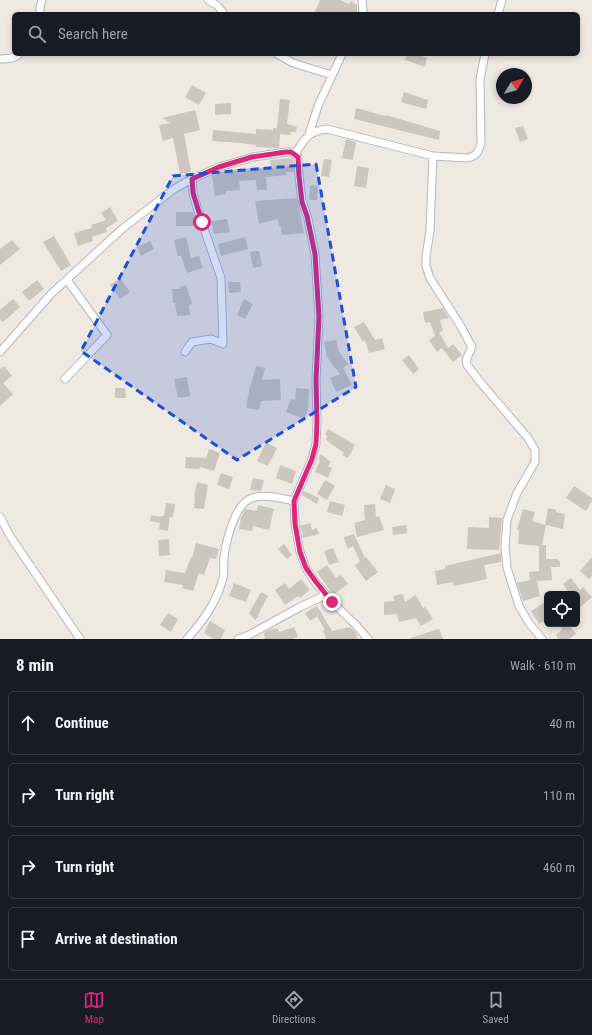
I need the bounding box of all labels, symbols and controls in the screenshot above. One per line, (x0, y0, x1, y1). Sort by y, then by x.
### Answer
search box (12, 12, 580, 56)
icon: search (26, 23, 48, 45)
text: Search here (58, 25, 128, 43)
north arrow (496, 68, 532, 104)
route start (193, 213, 211, 231)
map controls (544, 591, 580, 627)
button: locate (544, 591, 580, 627)
route end (323, 593, 341, 611)
text: 8 min (16, 655, 54, 675)
text: Walk · 610 m (510, 658, 576, 673)
icon: ahead (17, 712, 39, 734)
text: Continue (55, 714, 109, 732)
text: 40 m (549, 716, 575, 731)
icon: right (17, 784, 39, 806)
text: Turn right (55, 786, 114, 804)
text: 110 m (543, 788, 575, 803)
icon: right (17, 856, 39, 878)
text: Turn right (55, 858, 114, 876)
text: 460 m (543, 860, 575, 875)
icon: arrive (17, 928, 39, 950)
text: Arrive at destination (55, 930, 178, 948)
tab: Map (83, 989, 105, 1026)
tab: Directions (272, 989, 316, 1026)
tab: Saved (483, 989, 509, 1026)

